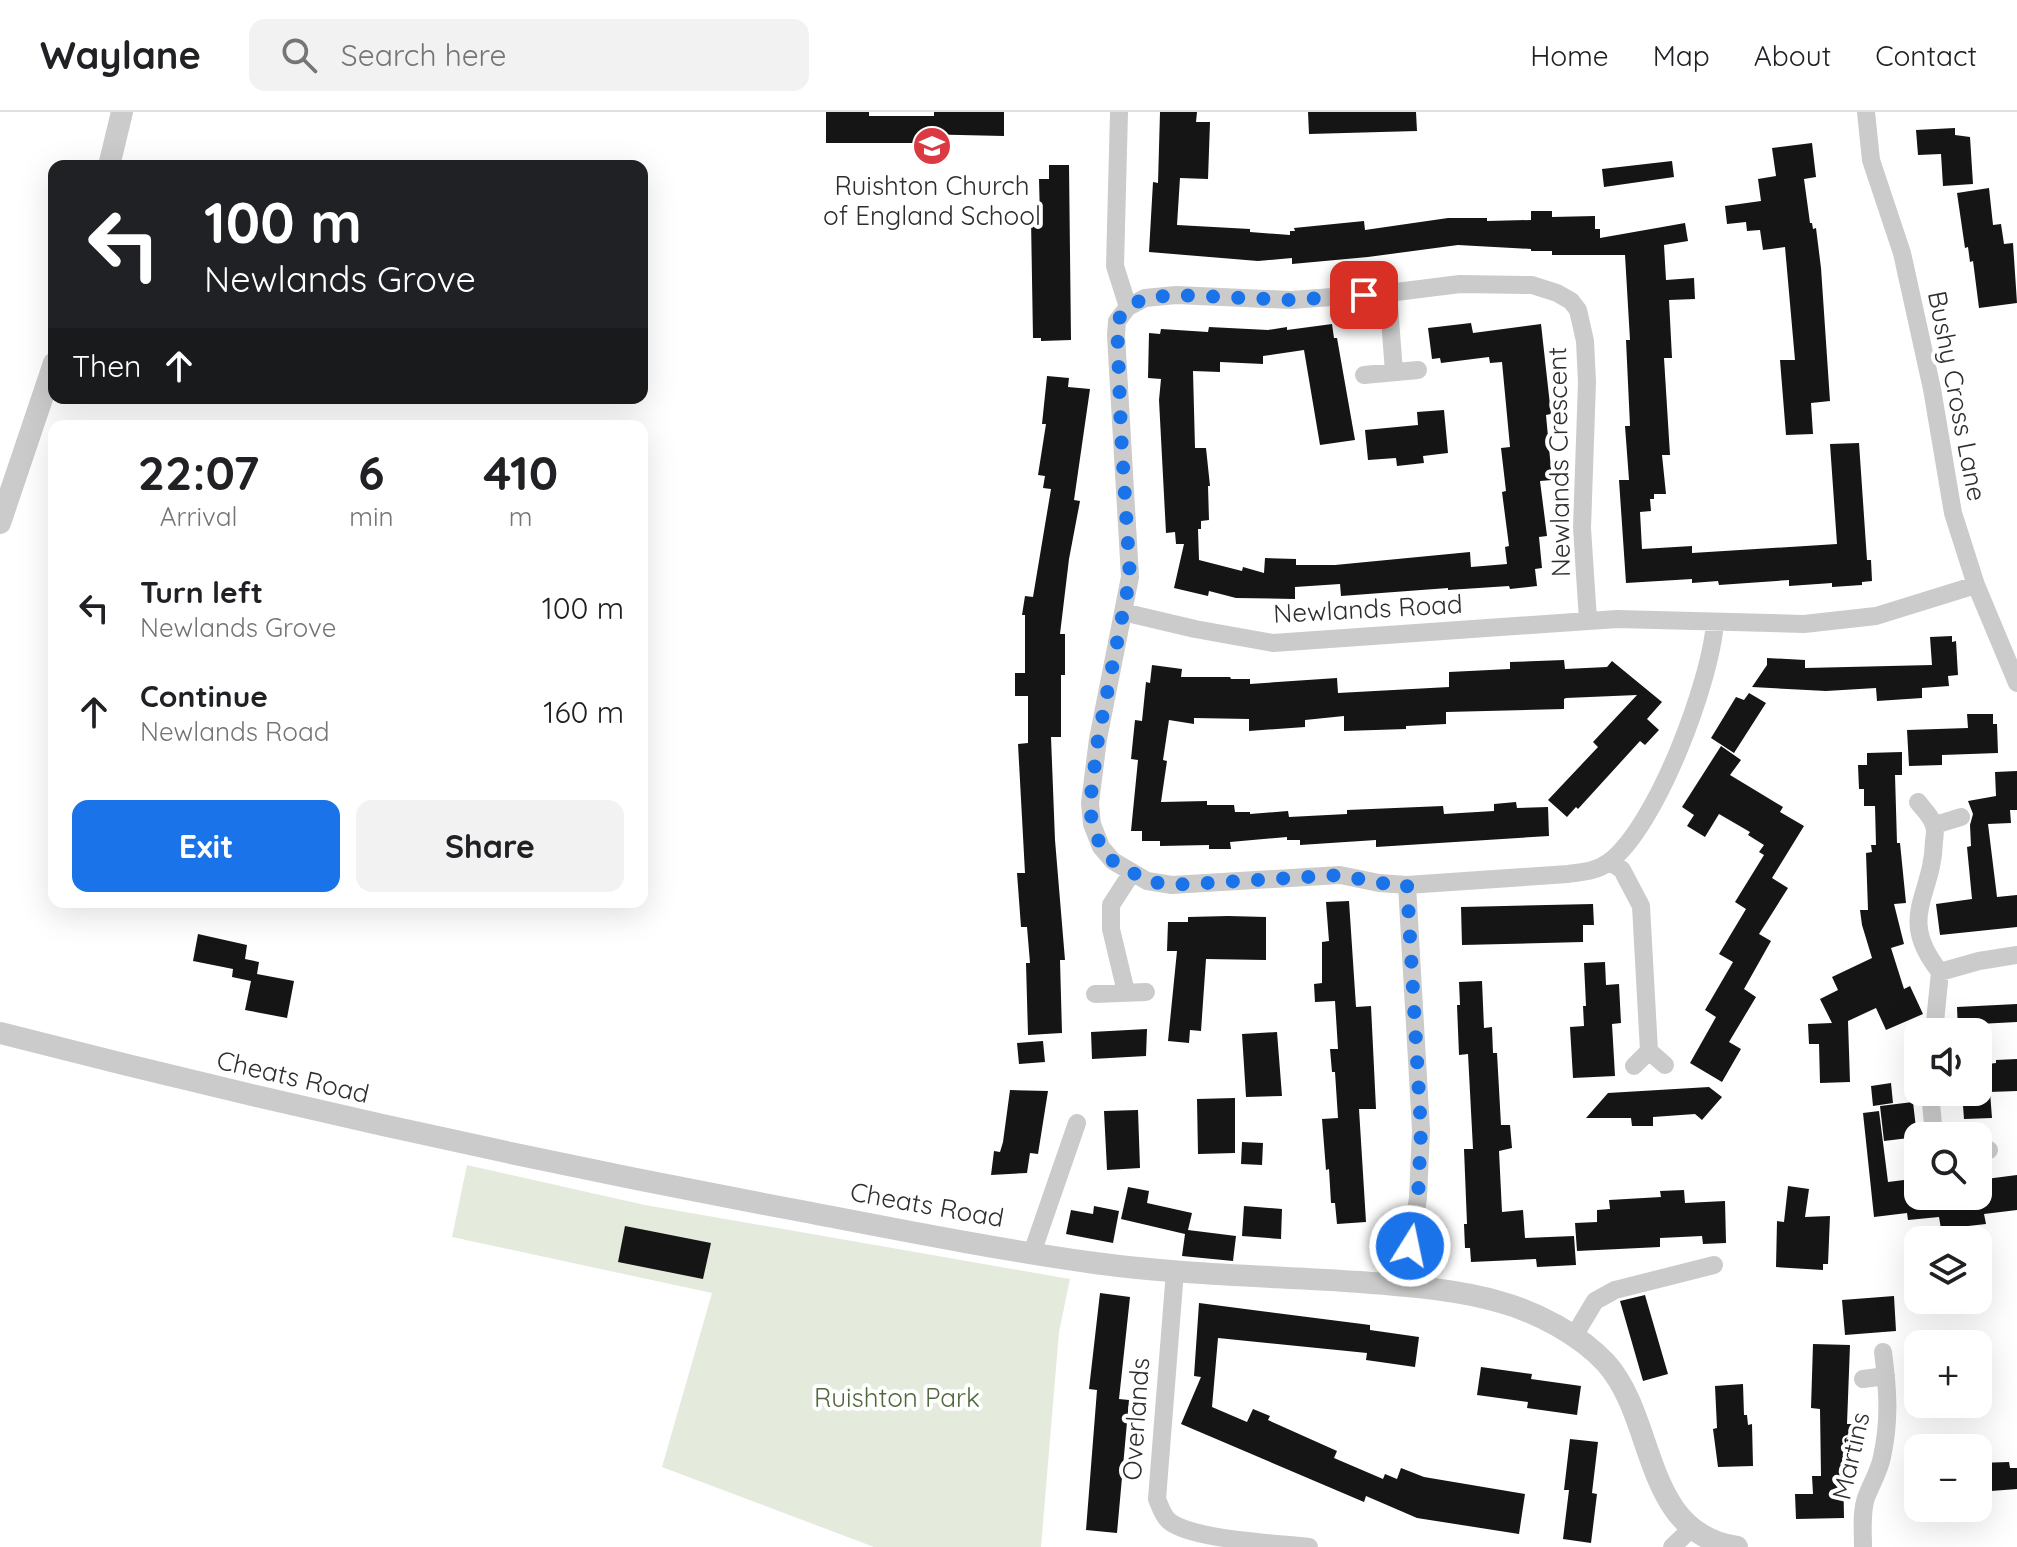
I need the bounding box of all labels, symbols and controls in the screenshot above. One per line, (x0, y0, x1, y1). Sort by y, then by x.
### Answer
search box (249, 19, 809, 91)
text: Waylane (40, 31, 201, 79)
icon: search (277, 33, 321, 77)
text: Search here (341, 36, 506, 74)
text: Home (1530, 38, 1609, 73)
text: Map (1653, 38, 1710, 73)
text: About (1754, 38, 1831, 73)
text: Contact (1875, 38, 1977, 73)
school or university icon: Ruishton Church of England School (911, 125, 953, 167)
place label: Ruishton Church of England School (823, 169, 1041, 232)
text: 100 m (204, 187, 362, 257)
icon: left (72, 192, 176, 296)
text: Newlands Grove (204, 256, 476, 301)
pin (1330, 261, 1398, 329)
icon: arrive (1342, 273, 1386, 317)
street label: Bushy Cross Lane (1921, 288, 1994, 504)
icon: ahead (157, 344, 201, 388)
text: Then (72, 347, 141, 385)
street label: Newlands Crescent (1540, 347, 1577, 577)
text: 22:07 (138, 442, 259, 502)
text: 6 (358, 442, 385, 502)
text: 410 (483, 442, 558, 502)
text: Arrival (160, 500, 238, 533)
text: min (349, 500, 393, 533)
text: m (509, 500, 533, 533)
text: Turn left (140, 573, 263, 611)
icon: left (72, 586, 116, 630)
street label: Newlands Road (1272, 587, 1463, 630)
text: 100 m (542, 589, 624, 627)
text: Newlands Grove (140, 611, 336, 644)
text: Continue (140, 677, 268, 715)
icon: ahead (72, 690, 116, 734)
text: 160 m (543, 693, 624, 731)
text: Newlands Road (140, 715, 330, 748)
button: Exit (72, 800, 340, 892)
button: Share (356, 800, 624, 892)
map controls (1904, 1018, 1992, 1522)
button: sound (1904, 1018, 1992, 1106)
street label: Cheats Road (214, 1043, 373, 1110)
button: search (1904, 1122, 1992, 1210)
street label: Cheats Road (848, 1175, 1006, 1234)
position arrow (1368, 1204, 1452, 1288)
button: layers (1904, 1226, 1992, 1314)
button: + (1904, 1330, 1992, 1418)
street label: Overlands (1115, 1356, 1156, 1481)
park label: Ruishton Park (814, 1381, 980, 1414)
street label: Martins (1824, 1409, 1877, 1503)
button: − (1904, 1434, 1992, 1522)

